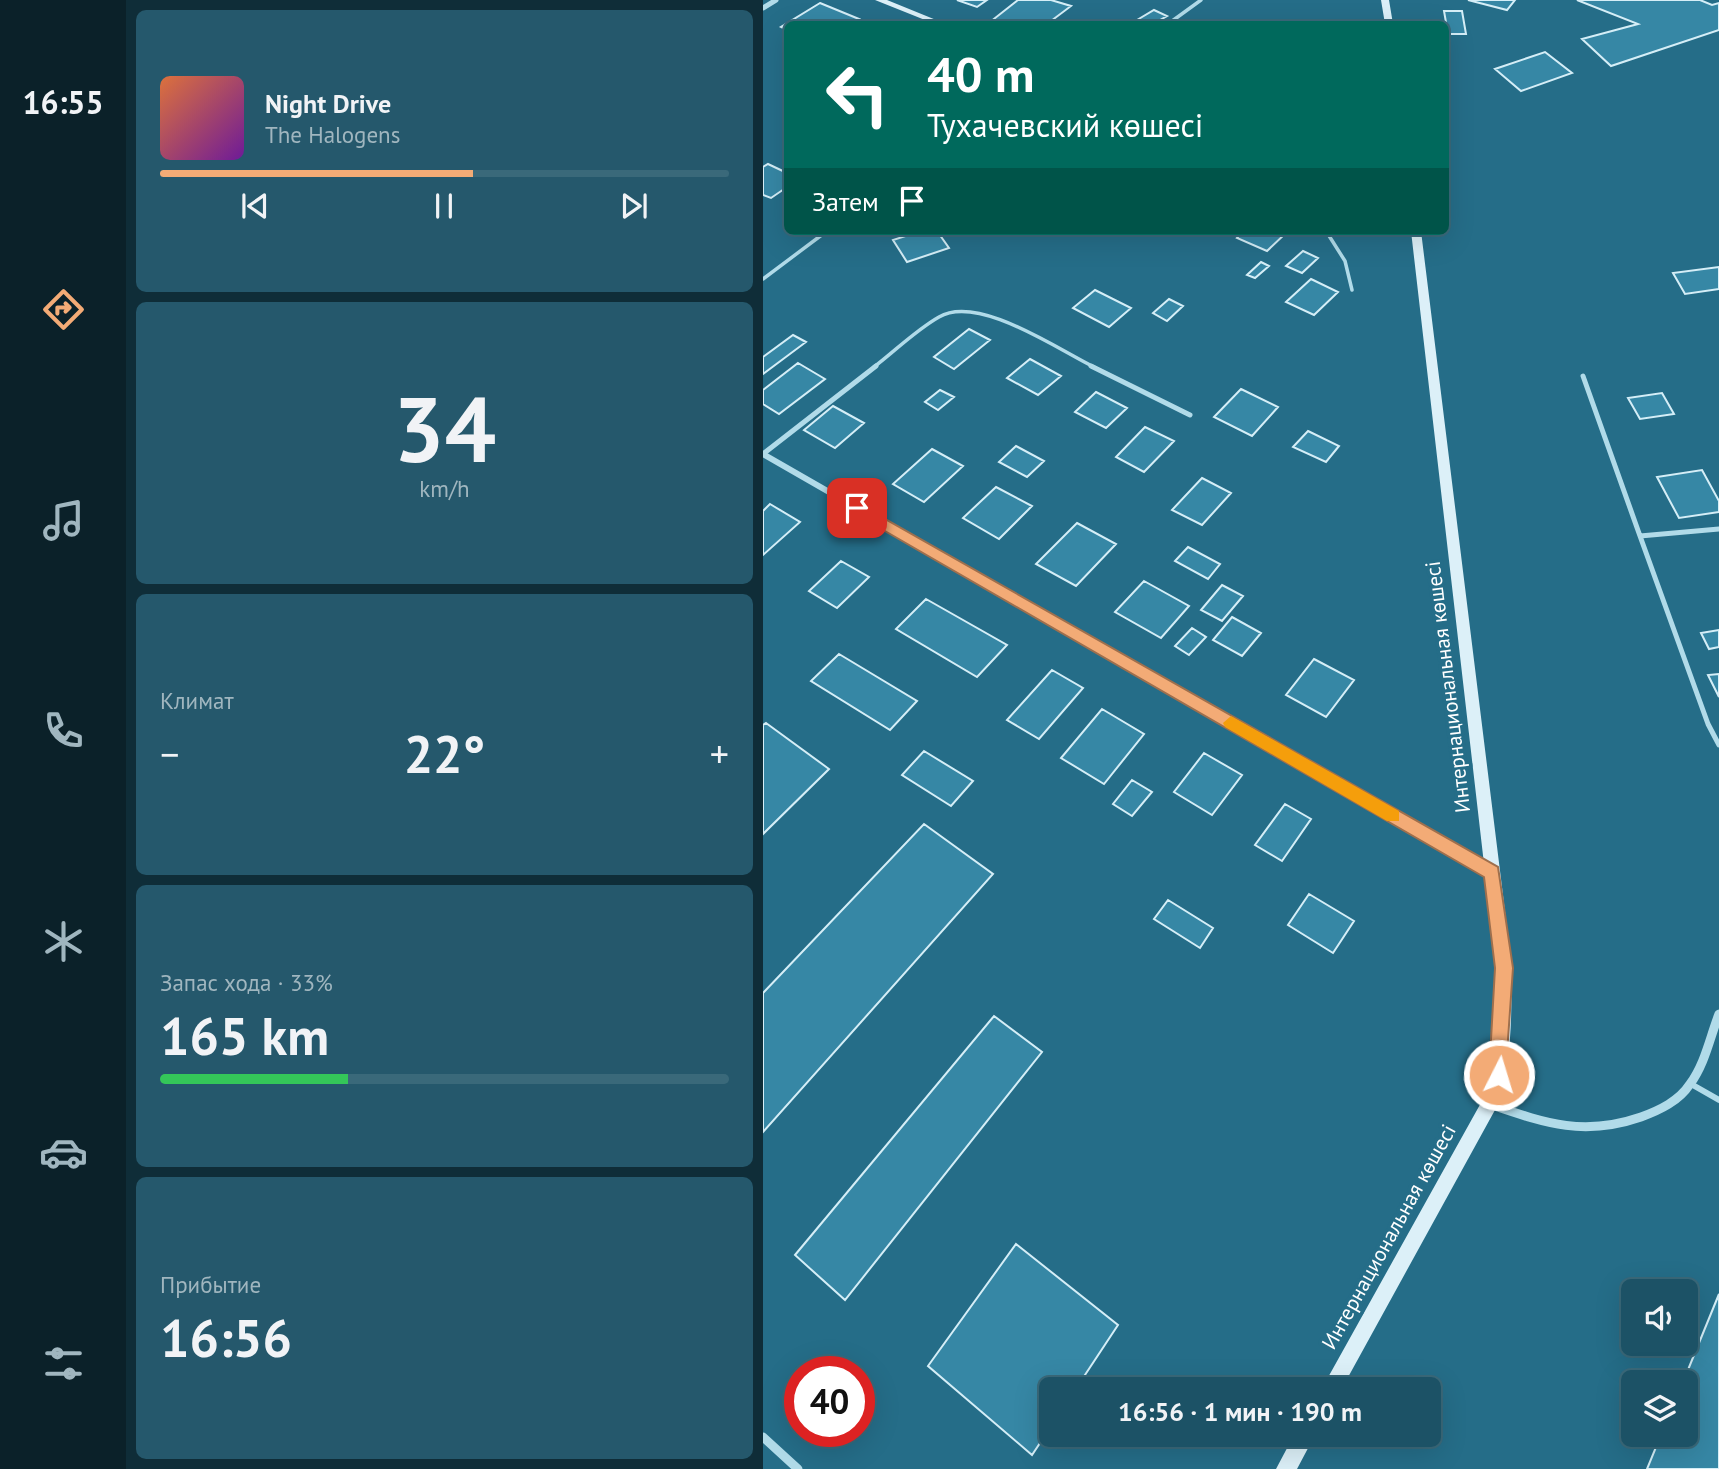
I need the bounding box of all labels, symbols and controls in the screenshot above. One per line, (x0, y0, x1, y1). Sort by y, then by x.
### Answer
text: 40 m (927, 42, 1034, 106)
icon: left (812, 49, 903, 140)
text: 16:55 (22, 81, 104, 123)
text: Night Drive (265, 87, 391, 120)
text: Тухачевский көшесі (927, 104, 1203, 146)
text: The Halogens (265, 120, 400, 149)
icon: arrive (893, 182, 931, 220)
text: Затем (812, 185, 879, 218)
icon: previous (236, 187, 274, 225)
icon: pause (425, 187, 463, 225)
icon: next (615, 187, 653, 225)
icon: directions (39, 285, 88, 334)
text: 34 (393, 369, 496, 487)
text: km/h (419, 474, 470, 503)
pin (827, 478, 887, 538)
icon: arrive (838, 489, 876, 527)
icon: music (39, 496, 88, 545)
street label: Интернациональная көшесі (1419, 560, 1476, 814)
text: Климат (160, 686, 234, 715)
icon: phone (39, 706, 88, 755)
text: 22° (404, 720, 485, 787)
text: − (160, 729, 179, 778)
text: + (710, 729, 729, 778)
icon: climate (39, 917, 88, 966)
text: Запас хода · 33% (160, 968, 333, 997)
text: 165 km (160, 1002, 329, 1069)
position arrow (1462, 1038, 1536, 1112)
street label: Интернациональная көшесі (1315, 1120, 1462, 1354)
icon: car (39, 1128, 88, 1177)
text: Прибытие (160, 1270, 261, 1299)
map controls (1621, 1279, 1698, 1447)
button: sound (1621, 1279, 1698, 1356)
text: 16:56 (160, 1304, 292, 1371)
icon: filters (39, 1339, 88, 1388)
speed limit sign: 40 (784, 1356, 875, 1447)
button: layers (1621, 1370, 1698, 1447)
text: 16:56 · 1 мин · 190 m (1118, 1395, 1362, 1428)

